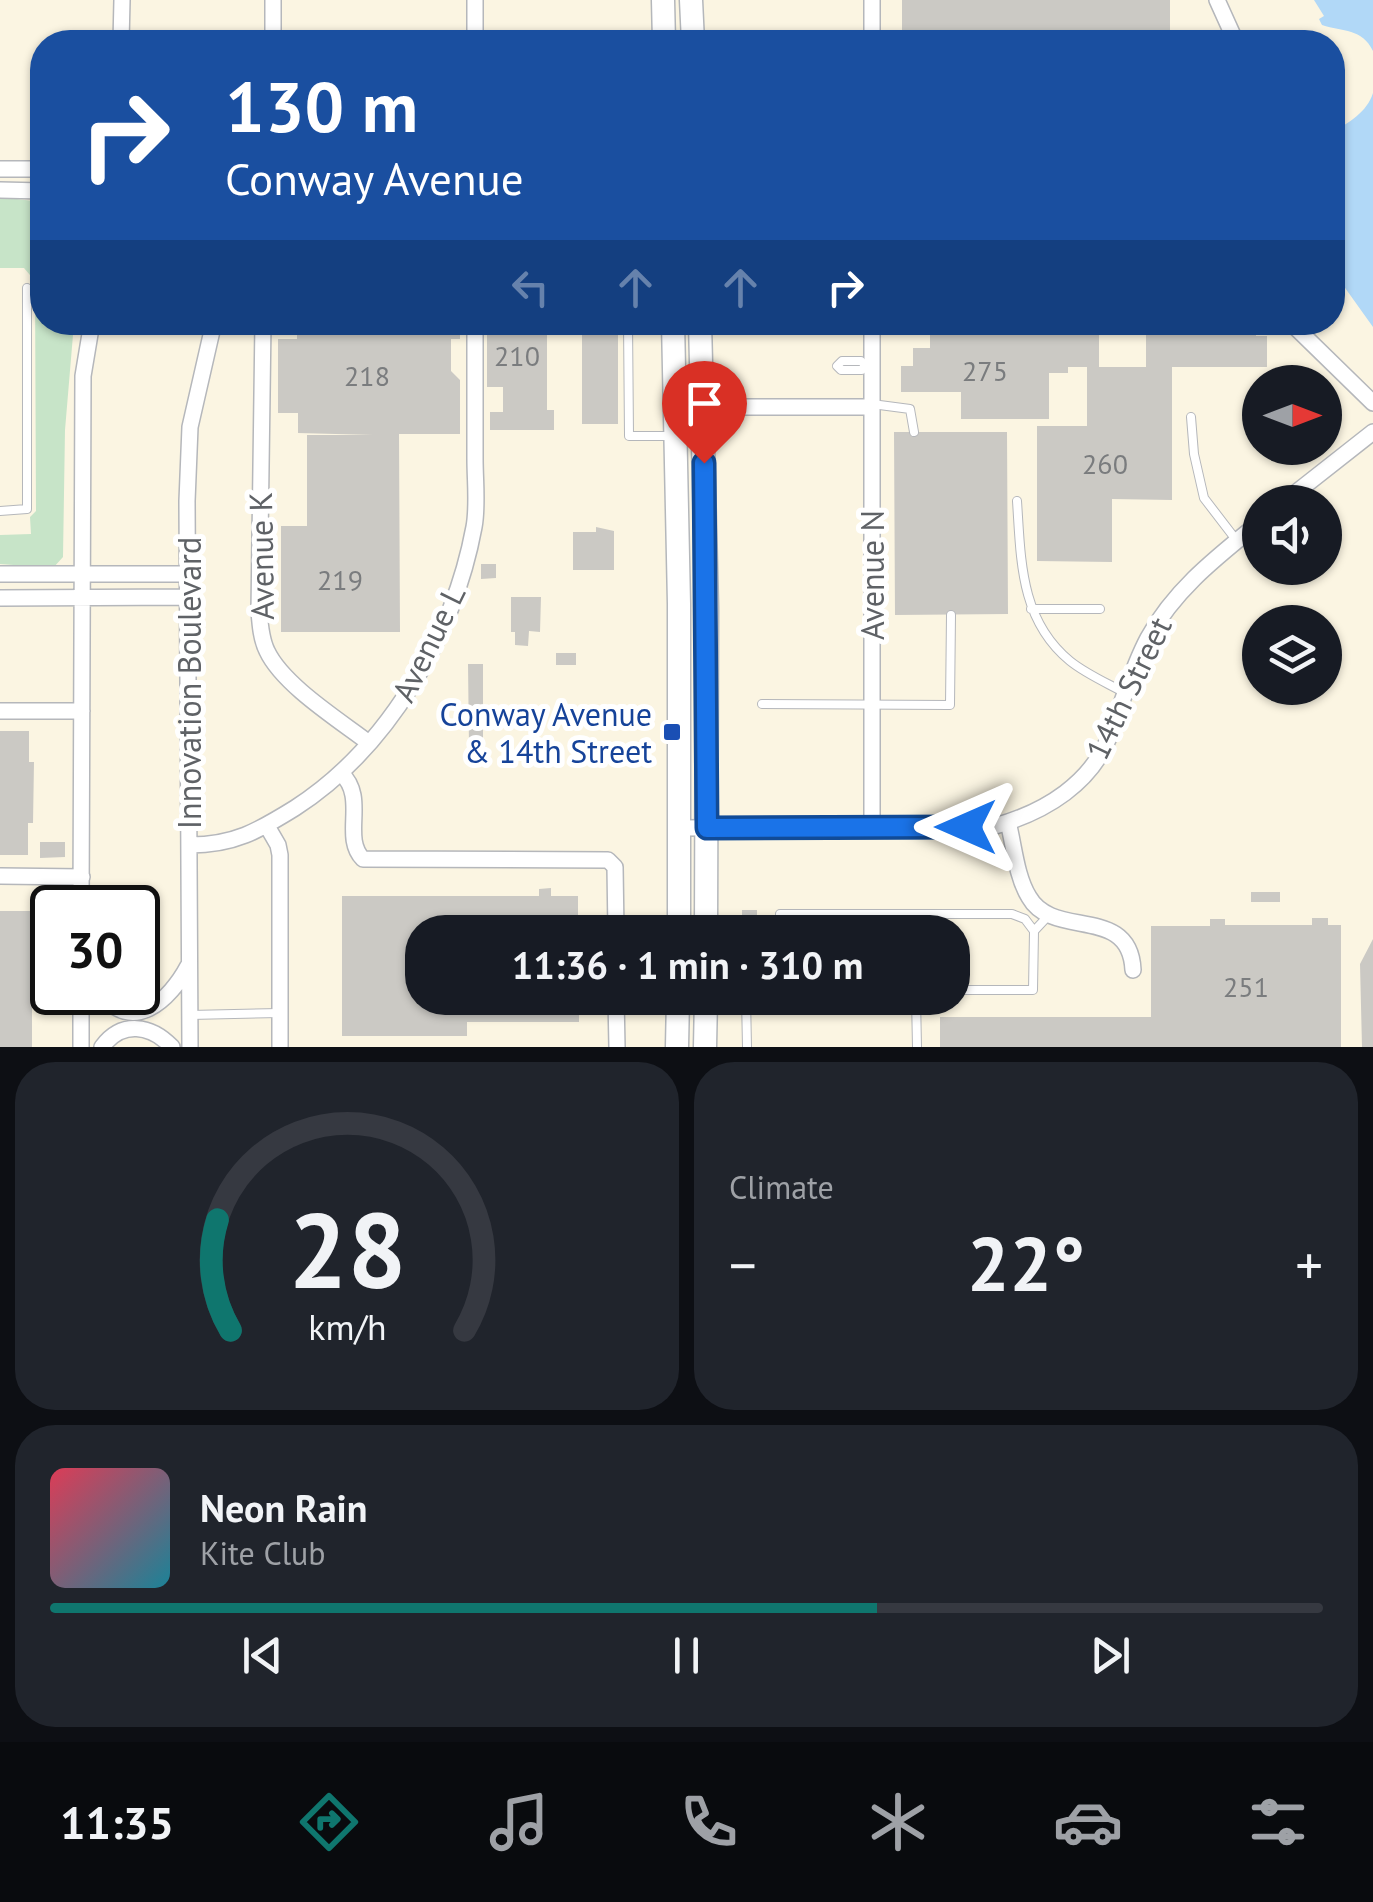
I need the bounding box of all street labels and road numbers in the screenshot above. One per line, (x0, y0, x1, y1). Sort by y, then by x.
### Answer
street label: Avenue K (239, 492, 283, 620)
street label: Avenue N (851, 510, 893, 640)
street label: Innovation Boulevard (168, 537, 210, 829)
street label: Avenue L (382, 578, 474, 708)
street label: 14th Street (1075, 610, 1181, 766)

